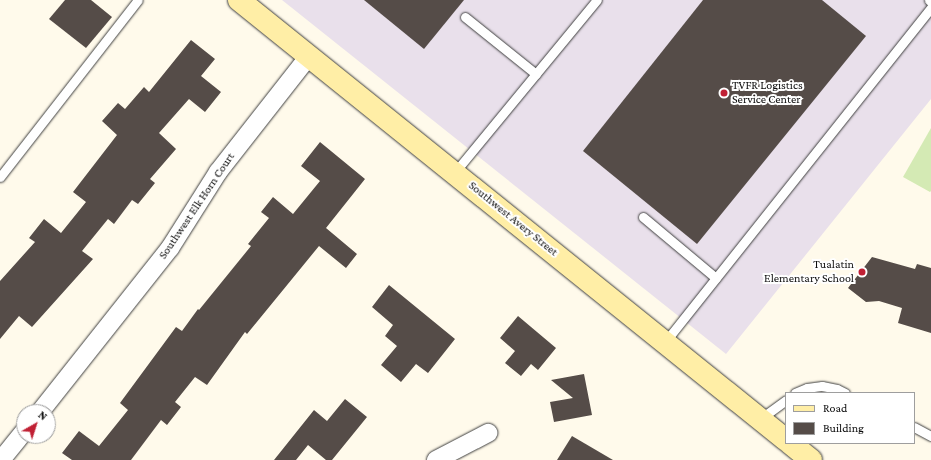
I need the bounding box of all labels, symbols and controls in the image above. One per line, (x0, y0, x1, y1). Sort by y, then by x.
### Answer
place label: TVFR Logistics Service Center (732, 79, 803, 107)
marker: TVFR Logistics Service Center (719, 88, 729, 98)
street label: Southwest Elk Horn Court (156, 150, 238, 262)
street label: Southwest Avery Street (465, 179, 561, 259)
place label: Tualatin Elementary School (764, 258, 854, 286)
marker: Tualatin Elementary School (857, 267, 867, 277)
legend (785, 392, 915, 444)
text: Road (823, 401, 847, 415)
north arrow (16, 404, 56, 444)
text: N (36, 408, 50, 422)
text: Building (823, 421, 864, 435)

